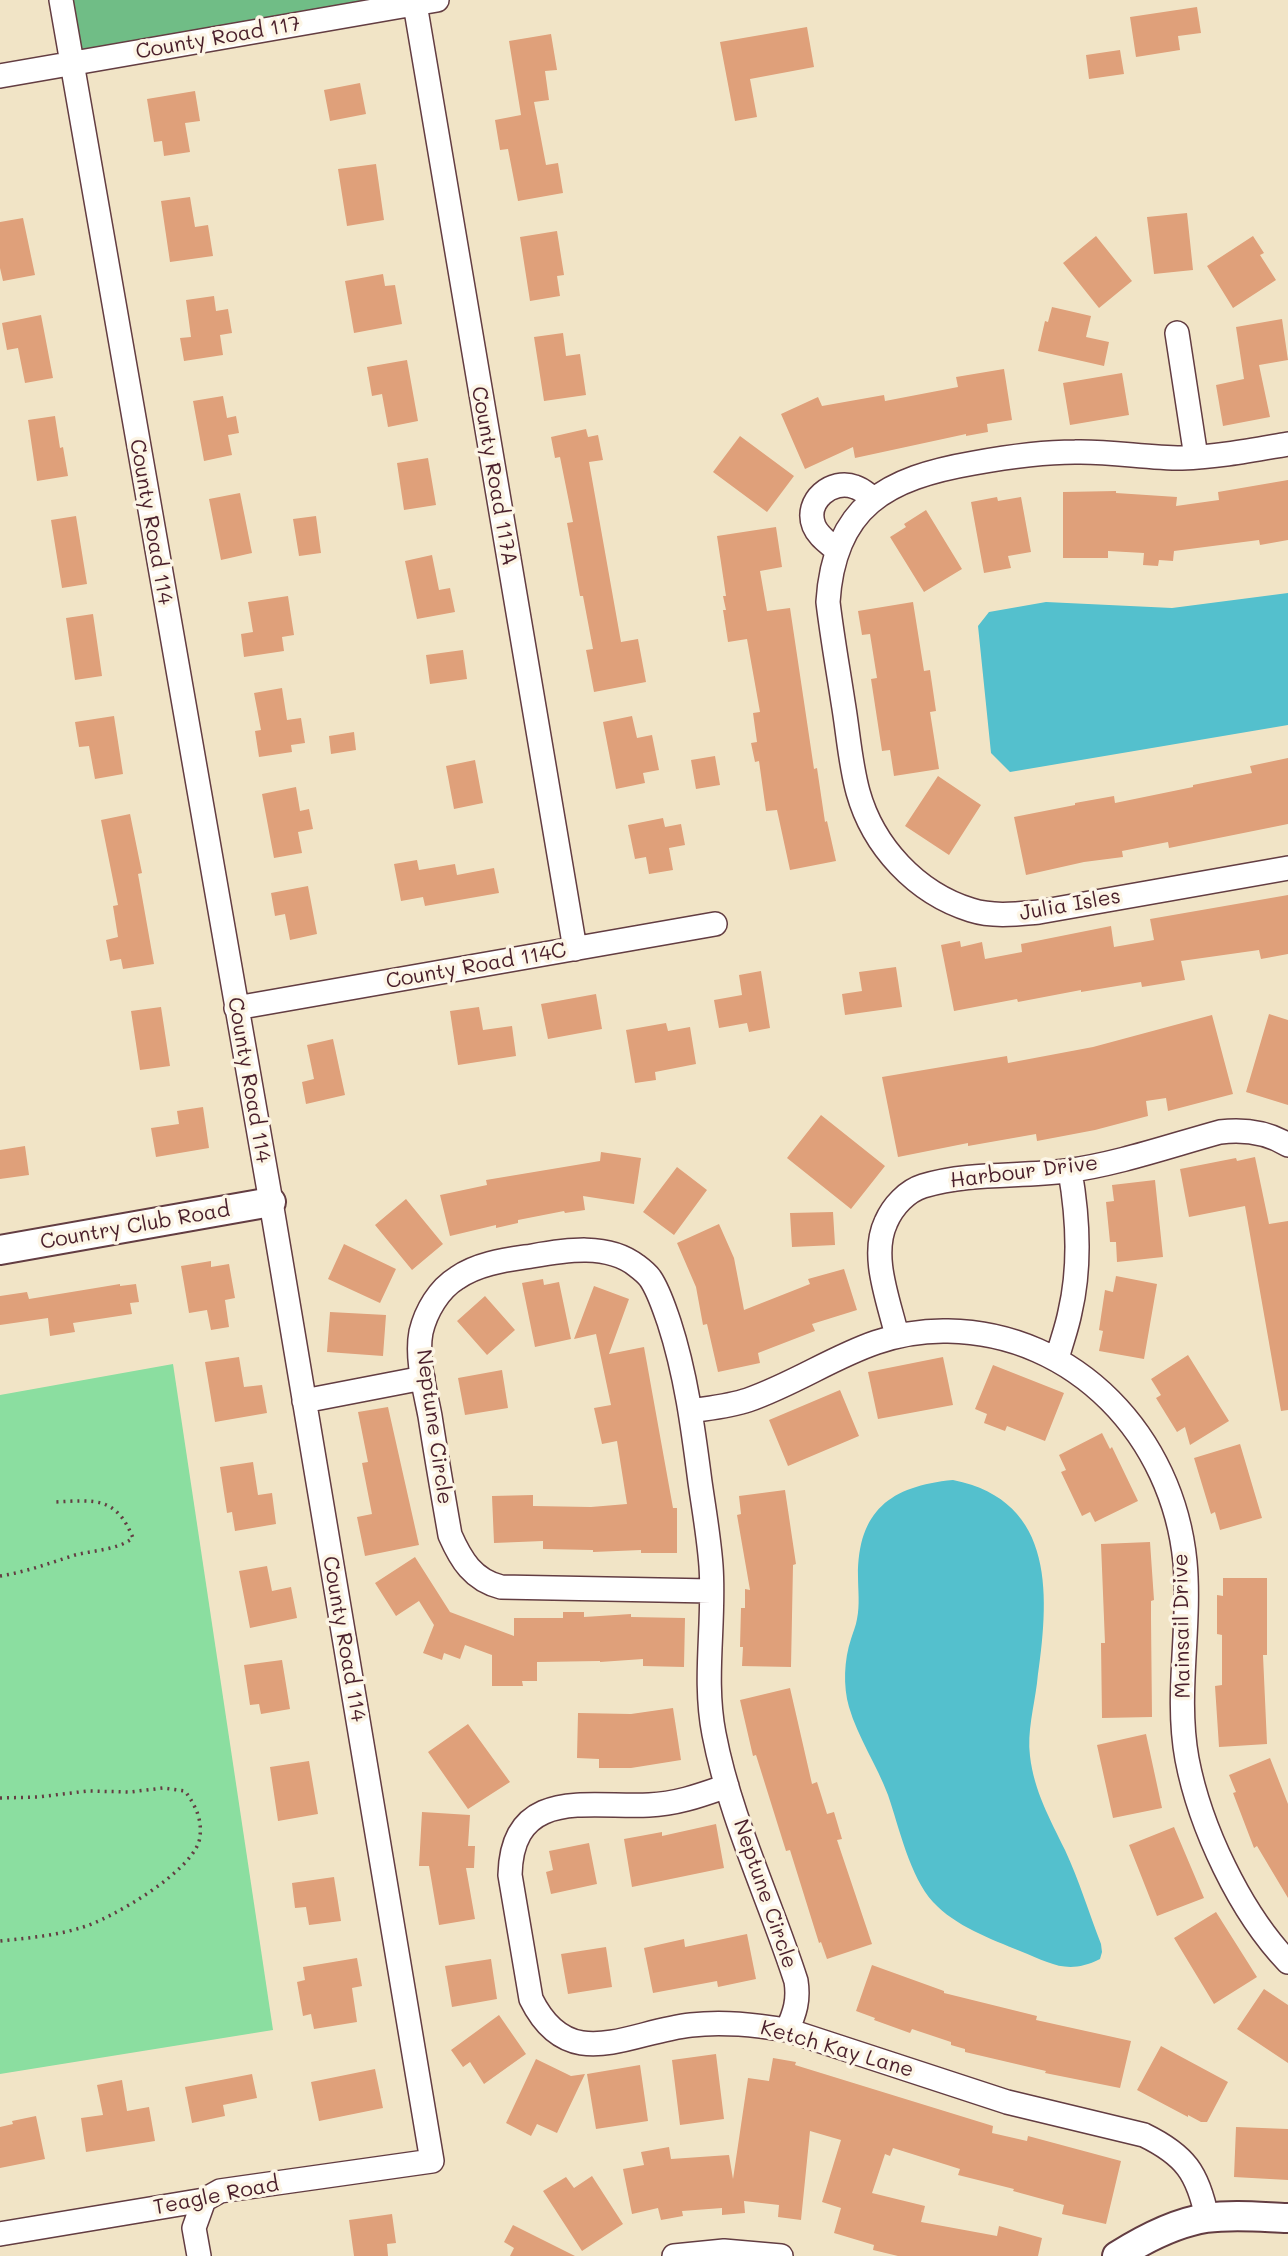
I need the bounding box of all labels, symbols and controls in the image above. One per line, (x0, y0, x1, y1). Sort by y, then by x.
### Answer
street label: County Road 117 (134, 11, 302, 65)
street label: County Road 117A (466, 384, 522, 568)
street label: County Road 114 (124, 437, 178, 607)
street label: Julia Isles (1017, 884, 1123, 926)
street label: County Road 114C (384, 938, 568, 994)
street label: County Road 114 (222, 995, 276, 1165)
street label: Harbour Drive (949, 1150, 1099, 1194)
street label: Country Club Road (38, 1197, 232, 1255)
street label: Neptune Circle (411, 1348, 457, 1506)
street label: Mainsail Drive (1168, 1553, 1196, 1699)
street label: County Road 114 (317, 1554, 371, 1724)
street label: Neptune Circle (728, 1816, 802, 1972)
street label: Ketch Kay Lane (758, 2015, 916, 2083)
street label: Teagle Road (151, 2171, 281, 2221)

